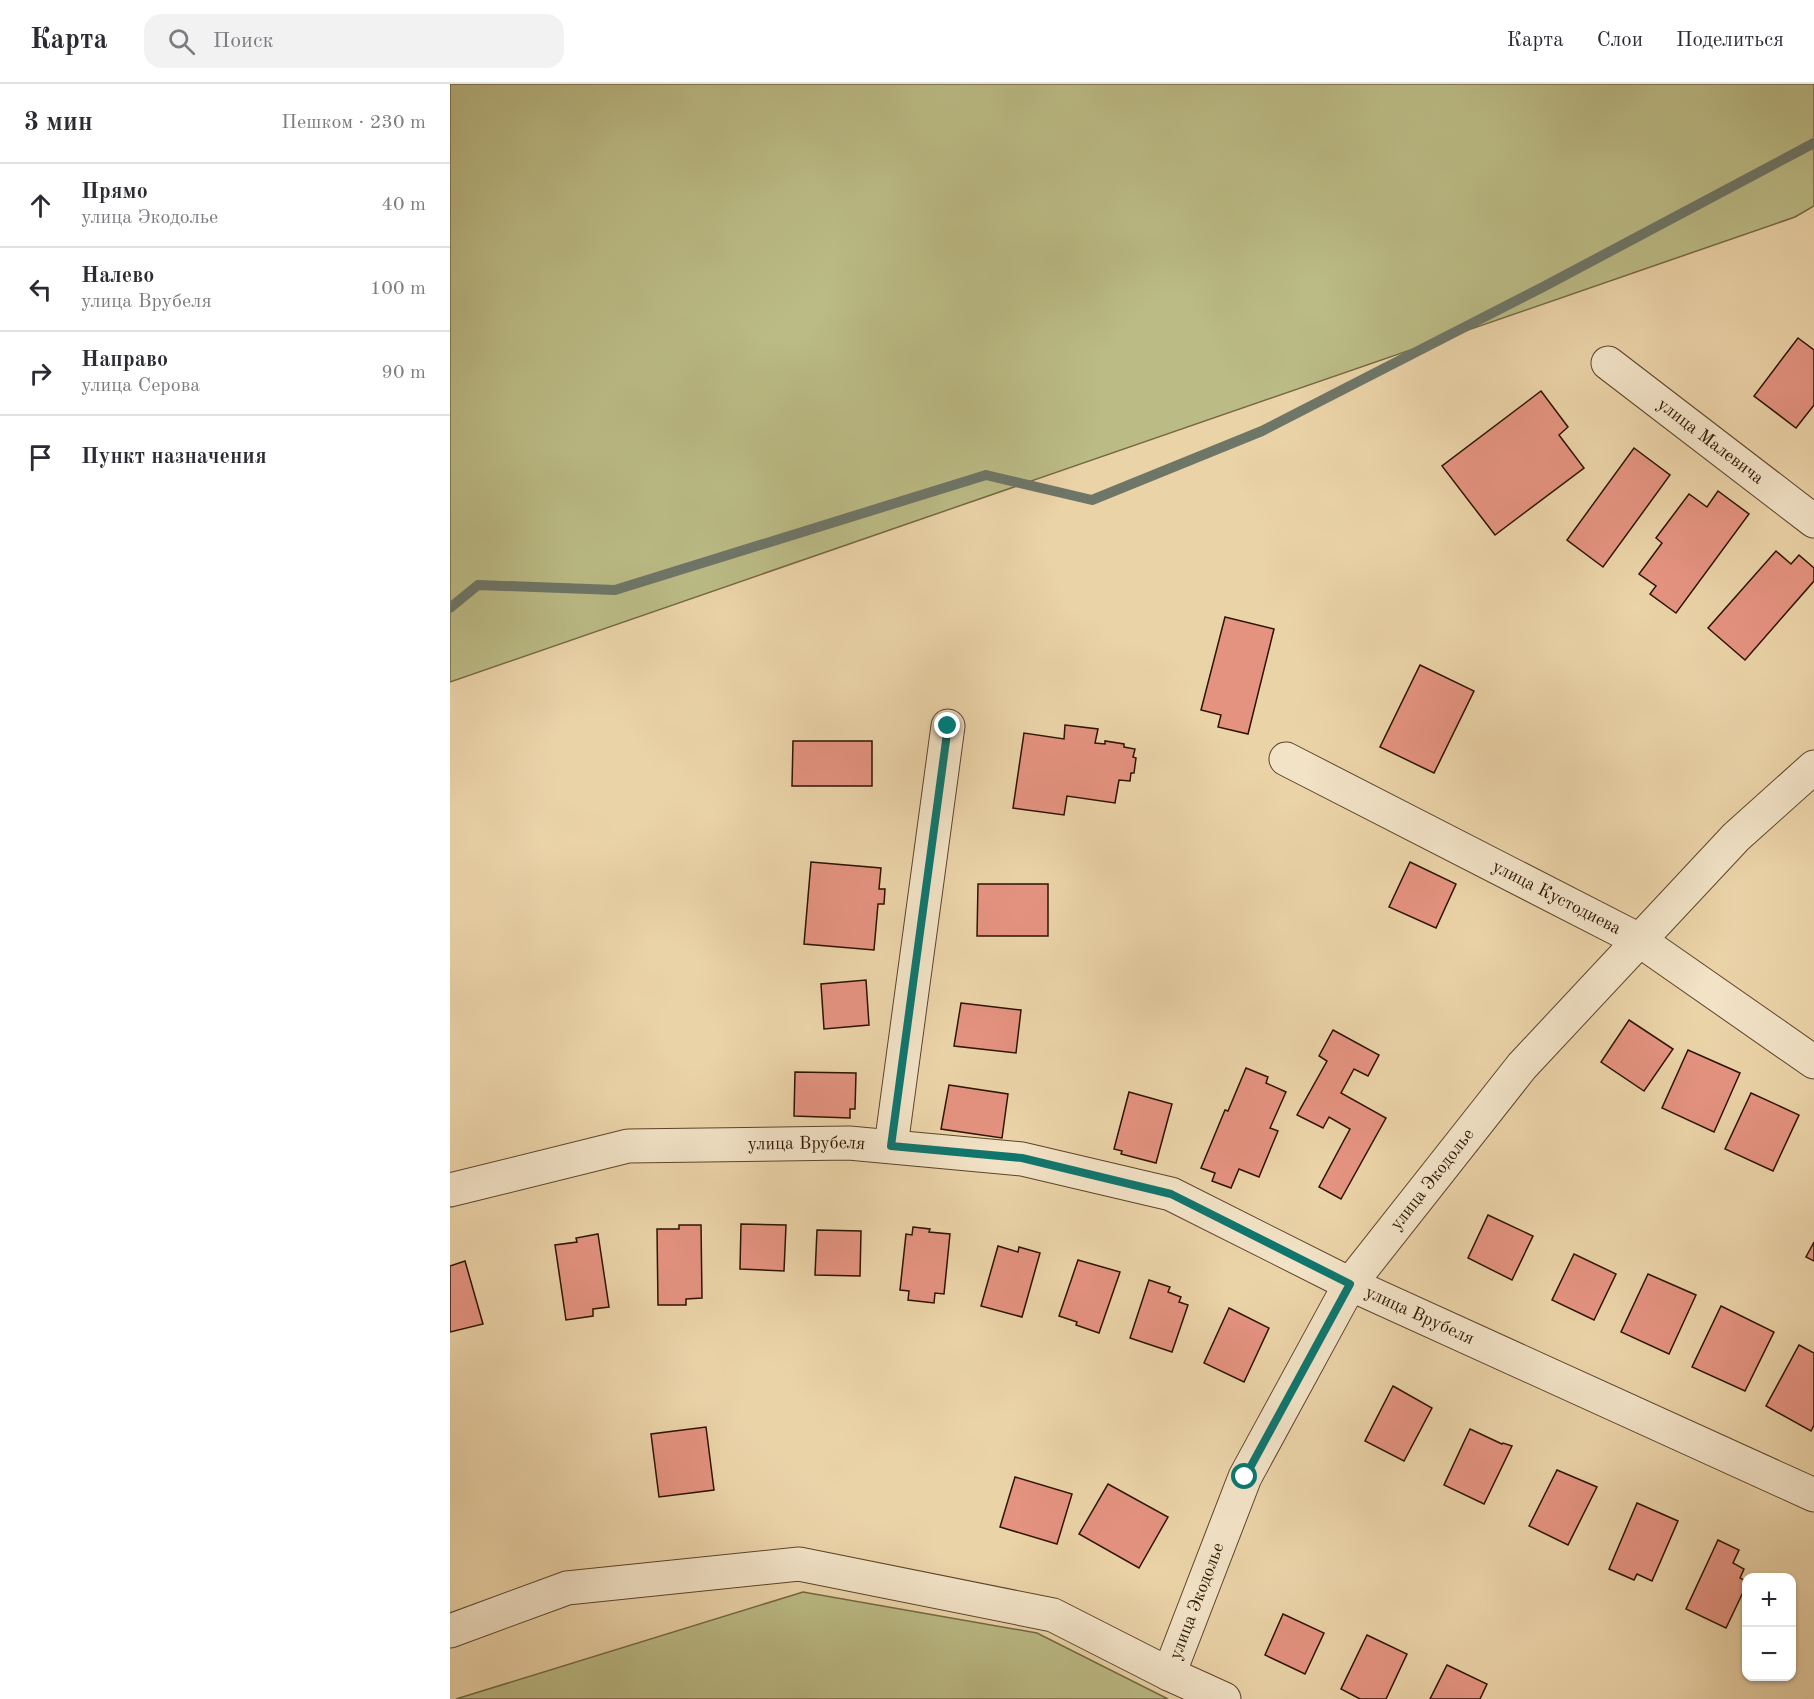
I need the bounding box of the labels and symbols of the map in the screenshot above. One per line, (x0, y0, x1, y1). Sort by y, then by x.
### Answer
street label: улица Малевича (1654, 395, 1767, 488)
route end (934, 712, 960, 738)
street label: улица Кустодиева (1489, 857, 1624, 938)
street label: улица Экодолье (1387, 1125, 1478, 1234)
street label: улица Врубеля (748, 1134, 866, 1153)
street label: улица Врубеля (1362, 1283, 1477, 1348)
route start (1231, 1463, 1257, 1489)
street label: улица Экодолье (1166, 1540, 1228, 1662)

